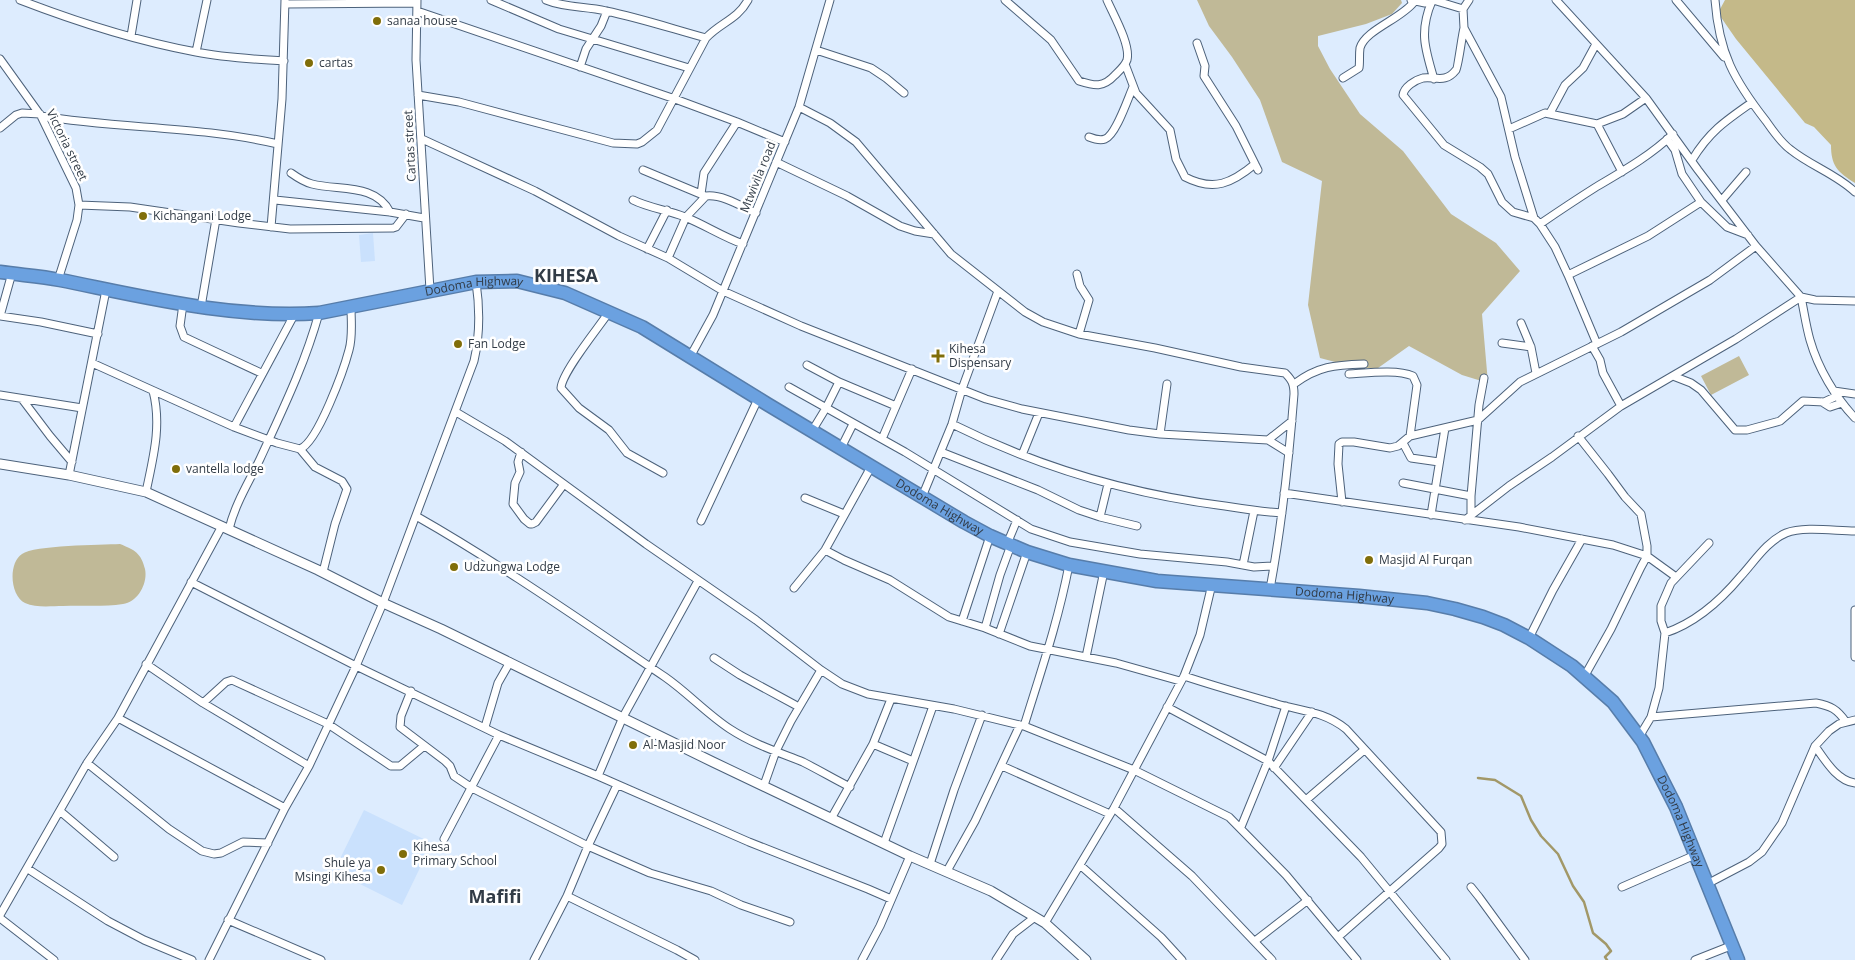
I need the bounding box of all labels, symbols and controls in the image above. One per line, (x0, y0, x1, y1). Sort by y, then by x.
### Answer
place label: sanaa house (387, 12, 458, 29)
marker: sanaa house (371, 15, 383, 27)
place label: cartas (319, 54, 353, 71)
marker: cartas (303, 57, 315, 69)
street label: Victoria street (43, 106, 92, 183)
street label: Cartas street (399, 110, 420, 182)
street label: Mtwivila road (736, 139, 780, 215)
place label: Kichangani Lodge (153, 207, 252, 224)
marker: Kichangani Lodge (137, 210, 149, 222)
district label: KIHESA (534, 263, 599, 287)
street label: Dodoma Highway (423, 272, 526, 300)
place label: Fan Lodge (468, 335, 526, 352)
marker: Fan Lodge (452, 338, 464, 350)
place label: Kihesa Dispensary (949, 340, 1012, 371)
marker: Kihesa Dispensary (931, 349, 945, 363)
place label: vantella lodge (186, 460, 264, 477)
marker: vantella lodge (170, 463, 182, 475)
street label: Dodoma Highway (893, 474, 988, 539)
place label: Masjid Al Furqan (1379, 551, 1472, 568)
marker: Masjid Al Furqan (1363, 554, 1375, 566)
place label: Udzungwa Lodge (464, 558, 560, 575)
marker: Udzungwa Lodge (448, 561, 460, 573)
street label: Dodoma Highway (1295, 582, 1396, 608)
place label: Al-Masjid Noor (643, 736, 726, 753)
marker: Al-Masjid Noor (627, 739, 639, 751)
street label: Dodoma Highway (1653, 772, 1709, 871)
place label: Kihesa Primary School (413, 838, 497, 869)
marker: Kihesa Primary School (397, 848, 409, 860)
place label: Shule ya Msingi Kihesa (295, 854, 371, 885)
marker: Shule ya Msingi Kihesa (375, 864, 387, 876)
district label: Mafifi (469, 884, 521, 908)

